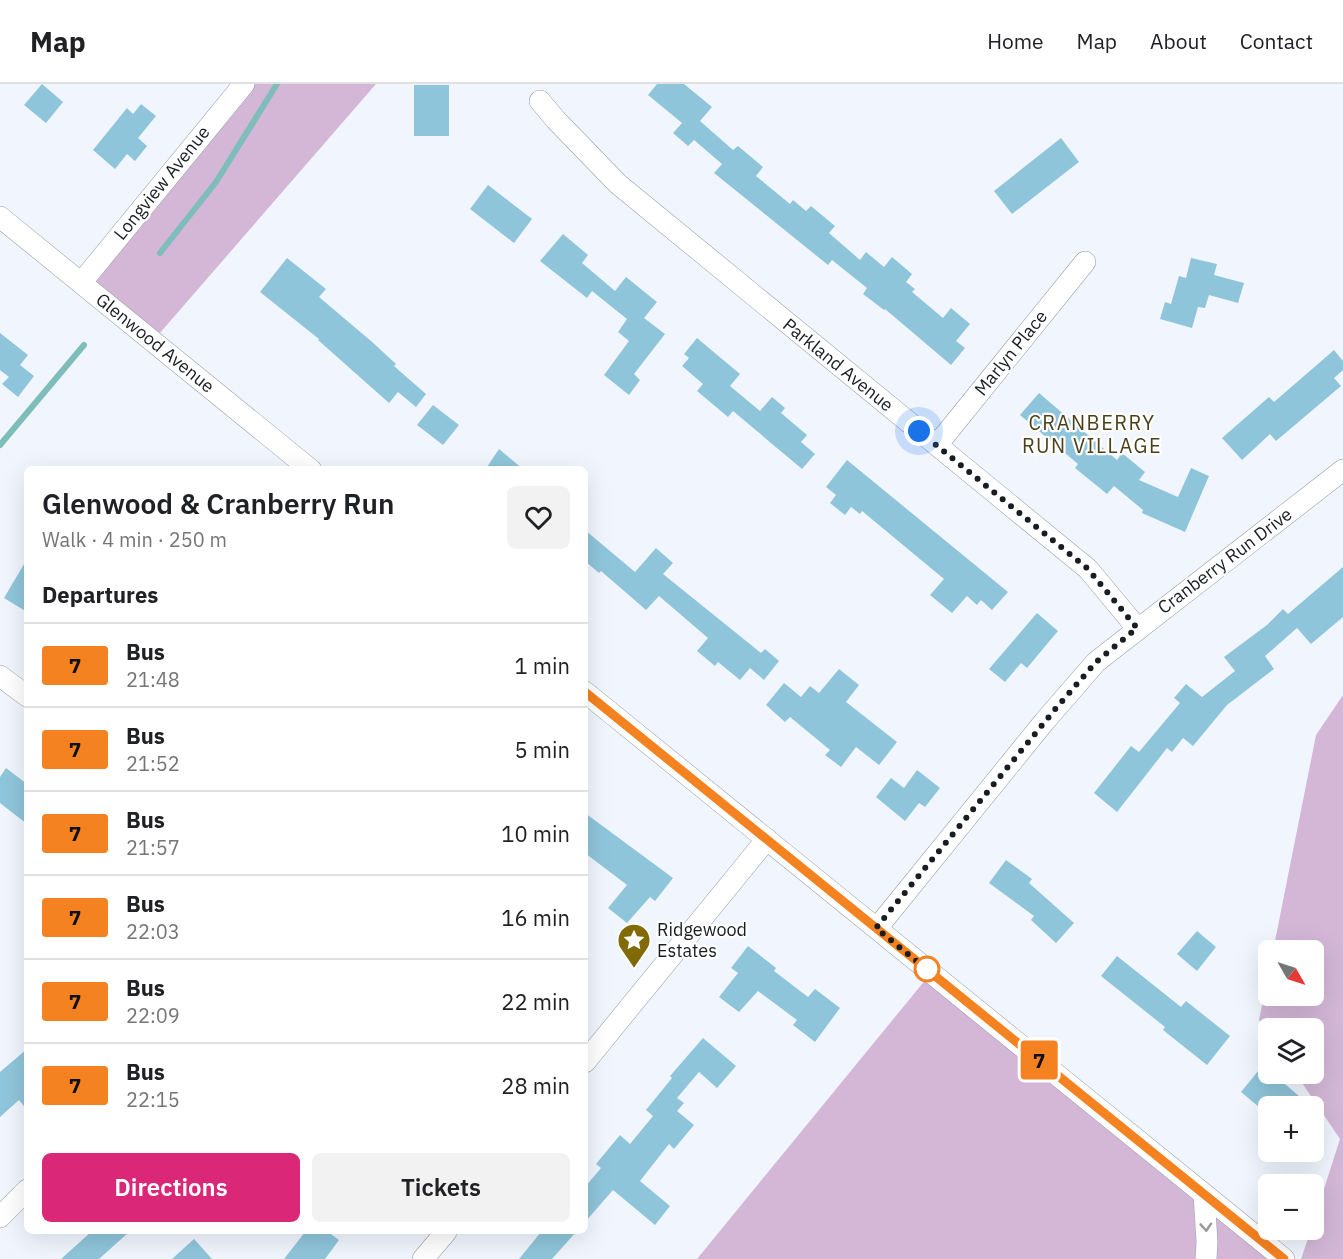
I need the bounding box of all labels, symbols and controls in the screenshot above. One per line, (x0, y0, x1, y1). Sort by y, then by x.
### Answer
text: Map (30, 23, 86, 60)
text: Home (987, 27, 1044, 55)
text: Map (1077, 27, 1117, 55)
text: About (1150, 27, 1207, 55)
text: Contact (1240, 27, 1313, 55)
street label: Longview Avenue (109, 121, 215, 244)
street label: Glenwood Avenue (91, 288, 219, 398)
street label: Marlyn Place (969, 305, 1052, 400)
street label: Parkland Avenue (778, 313, 898, 416)
district label: CRANBERRY RUN VILLAGE (1022, 409, 1162, 459)
your location (904, 416, 934, 446)
text: Glenwood & Cranberry Run (42, 485, 395, 522)
button: heart (507, 486, 570, 549)
street label: Cranberry Run Drive (1153, 502, 1297, 619)
text: Walk · 4 min · 250 m (42, 526, 227, 553)
text: Departures (42, 580, 158, 609)
text: Bus (126, 637, 165, 666)
text: 7 (69, 651, 81, 679)
text: 1 min (514, 651, 570, 680)
text: 21:48 (126, 666, 180, 693)
text: Bus (126, 721, 165, 750)
text: 7 (69, 735, 81, 763)
text: 5 min (514, 735, 570, 764)
text: 21:52 (126, 750, 180, 777)
text: Bus (126, 805, 165, 834)
text: 7 (69, 819, 81, 847)
text: 10 min (501, 819, 570, 848)
text: 21:57 (126, 834, 180, 861)
text: Bus (126, 889, 165, 918)
text: 7 (69, 903, 81, 931)
text: 16 min (501, 903, 570, 932)
text: 22:03 (126, 918, 180, 945)
place label: Ridgewood Estates (657, 918, 747, 962)
place icon: Ridgewood Estates (616, 922, 652, 969)
north arrow (1258, 940, 1324, 1006)
map controls (1258, 940, 1324, 1240)
unlabelled marker (914, 956, 940, 982)
text: Bus (126, 973, 165, 1002)
text: 7 (69, 987, 81, 1015)
text: 22 min (501, 987, 570, 1016)
text: 22:09 (126, 1002, 180, 1029)
button: layers (1258, 1018, 1324, 1084)
line badge: 7 (1020, 1040, 1058, 1080)
text: 7 (1033, 1046, 1045, 1074)
text: Bus (126, 1057, 165, 1086)
text: 7 (69, 1071, 81, 1099)
text: 28 min (501, 1071, 570, 1100)
text: 22:15 (126, 1086, 180, 1113)
button: + (1258, 1096, 1324, 1162)
button: Directions (42, 1153, 300, 1222)
button: Tickets (312, 1153, 570, 1222)
button: − (1258, 1174, 1324, 1240)
one-way arrow (1200, 1222, 1213, 1231)

